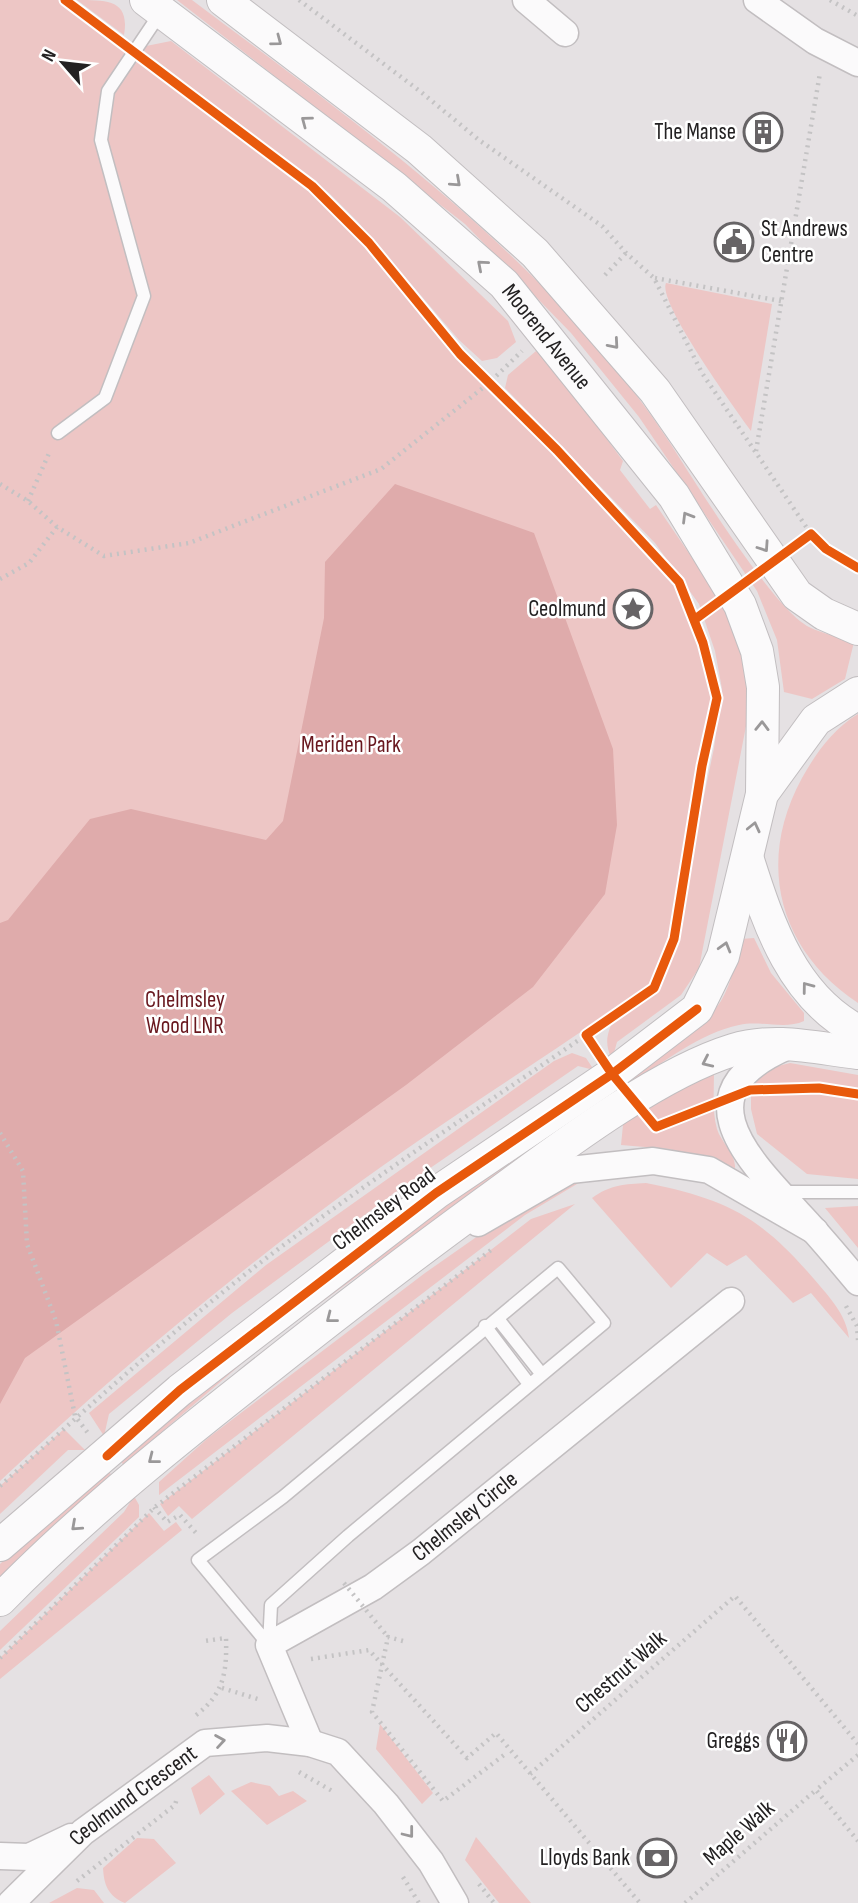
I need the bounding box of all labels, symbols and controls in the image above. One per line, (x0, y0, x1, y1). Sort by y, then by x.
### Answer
north arrow (28, 28, 98, 98)
one-way arrow (269, 33, 282, 46)
text: N (37, 46, 62, 66)
building icon: The Manse (742, 111, 784, 153)
one-way arrow (301, 116, 314, 129)
place label: The Manse (654, 118, 736, 146)
one-way arrow (448, 174, 461, 186)
place label: St Andrews Centre (761, 215, 848, 269)
public building icon: St Andrews Centre (713, 221, 755, 263)
one-way arrow (477, 261, 490, 273)
street label: Moorend Avenue (496, 278, 597, 395)
one-way arrow (606, 336, 618, 349)
one-way arrow (682, 511, 695, 524)
one-way arrow (756, 539, 769, 552)
place icon: Ceolmund (612, 588, 654, 630)
place label: Ceolmund (528, 595, 606, 623)
one-way arrow (754, 720, 770, 731)
park label: Meriden Park (301, 731, 401, 759)
one-way arrow (746, 821, 761, 833)
one-way arrow (717, 941, 731, 953)
one-way arrow (803, 982, 816, 995)
park label: Chelmsley Wood LNR (145, 986, 225, 1040)
one-way arrow (702, 1054, 714, 1068)
street label: Chelmsley Road (327, 1161, 441, 1257)
one-way arrow (327, 1309, 339, 1322)
one-way arrow (148, 1451, 160, 1464)
street label: Chelmsley Circle (407, 1465, 523, 1568)
one-way arrow (71, 1518, 84, 1530)
street label: Chestnut Walk (570, 1625, 673, 1719)
restaurant icon: Greggs (766, 1720, 808, 1762)
place label: Greggs (706, 1727, 760, 1755)
one-way arrow (215, 1734, 226, 1749)
street label: Ceolmund Crescent (63, 1739, 203, 1852)
street label: Maple Walk (698, 1794, 781, 1872)
one-way arrow (400, 1826, 413, 1838)
bank icon: Lloyds Bank (636, 1837, 678, 1879)
place label: Lloyds Bank (540, 1844, 630, 1872)

